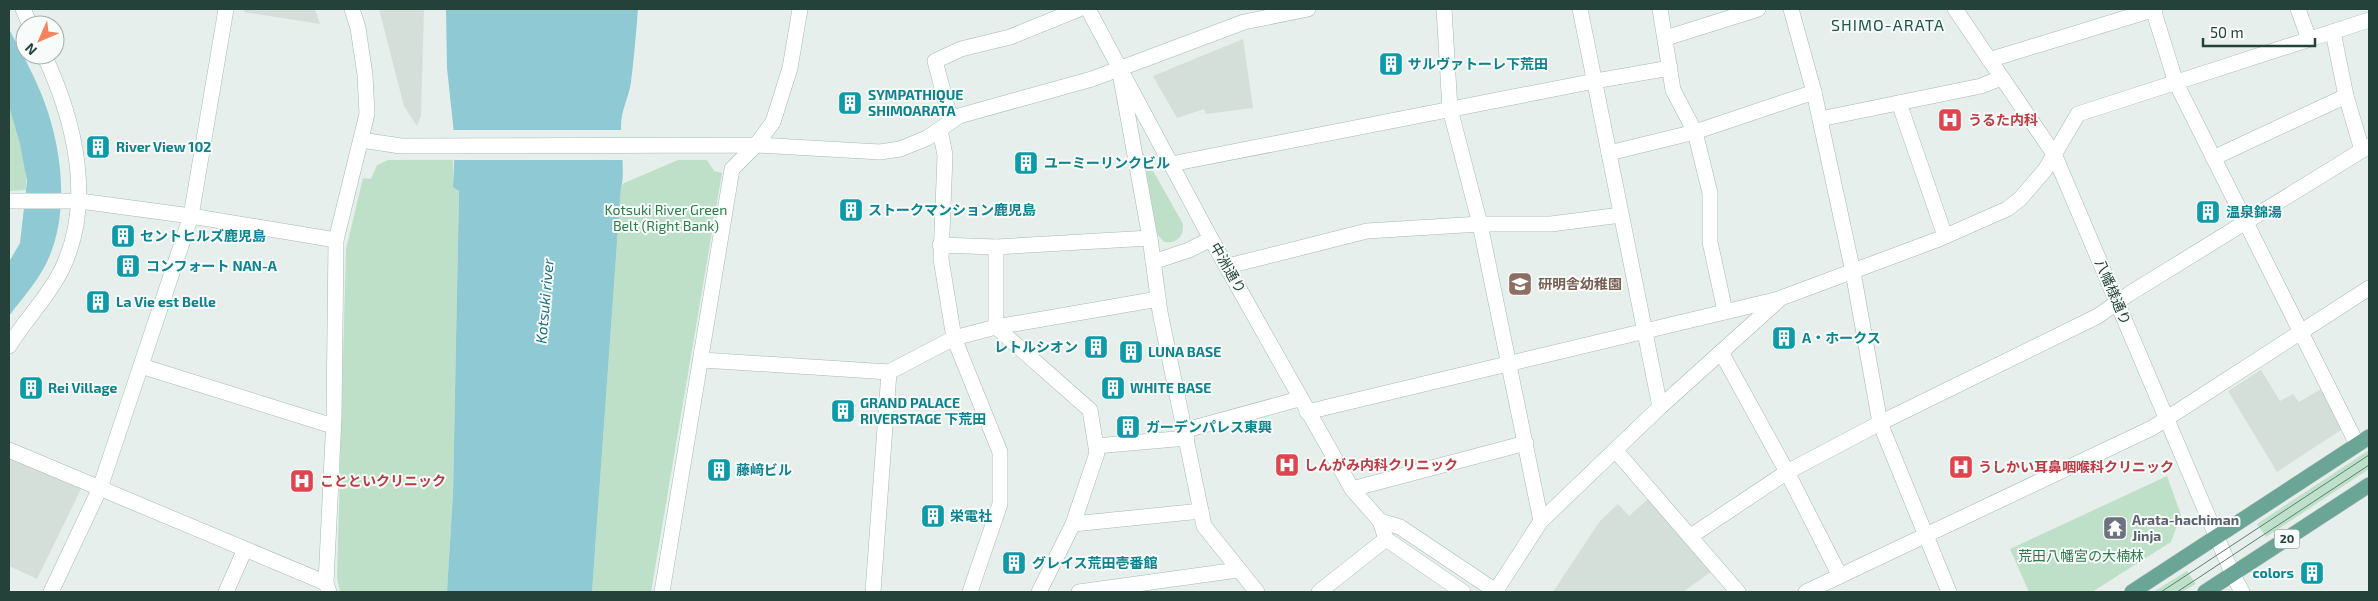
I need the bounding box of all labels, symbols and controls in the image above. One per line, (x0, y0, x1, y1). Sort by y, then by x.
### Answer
north arrow (15, 15, 65, 65)
district label: SHIMO-ARATA (1831, 15, 1945, 34)
scale bar (2203, 15, 2316, 47)
text: 50 m (2210, 23, 2244, 41)
text: N (21, 40, 40, 59)
building icon: サルヴァトーレ下荒田 (1378, 51, 1404, 77)
place label: サルヴァトーレ下荒田 (1408, 55, 1548, 72)
place label: SYMPATHIQUE SHIMOARATA (868, 86, 963, 119)
building icon: SYMPATHIQUE SHIMOARATA (837, 90, 863, 116)
hospital icon: うるた内科 (1937, 107, 1963, 133)
place label: うるた内科 (1968, 111, 2038, 128)
building icon: River View 102 (85, 134, 111, 160)
place label: River View 102 (116, 138, 211, 155)
building icon: ユーミーリンクビル (1013, 150, 1039, 176)
place label: ユーミーリンクビル (1044, 154, 1170, 171)
building icon: ストークマンション鹿児島 (838, 197, 864, 223)
building icon: 温泉錦湯 (2195, 199, 2221, 225)
park label: Kotsuki River Green Belt (Right Bank) (605, 201, 728, 234)
place label: ストークマンション鹿児島 (868, 201, 1036, 218)
place label: 温泉錦湯 (2226, 203, 2282, 220)
building icon: セントヒルズ鹿児島 (110, 223, 136, 249)
place label: セントヒルズ鹿児島 (140, 227, 266, 244)
street label: 中洲通り (1207, 239, 1250, 296)
building icon: コンフォート NAN-A (115, 253, 141, 279)
street label: 八幡様通り (2092, 256, 2135, 327)
place label: コンフォート NAN-A (146, 257, 278, 274)
water label: Kotsuki river (531, 257, 557, 344)
school or university icon: 研明舎幼稚園 (1507, 271, 1533, 297)
place label: 研明舎幼稚園 (1538, 275, 1622, 292)
building icon: La Vie est Belle (85, 289, 111, 315)
place label: La Vie est Belle (116, 293, 216, 310)
building icon: A・ホークス (1771, 325, 1797, 351)
place label: A・ホークス (1802, 329, 1881, 346)
building icon: レトルシオン (1083, 334, 1109, 360)
place label: レトルシオン (994, 338, 1078, 355)
building icon: LUNA BASE (1118, 339, 1144, 365)
place label: LUNA BASE (1148, 343, 1221, 360)
building icon: Rei Village (18, 375, 44, 401)
building icon: WHITE BASE (1100, 375, 1126, 401)
place label: Rei Village (48, 379, 117, 396)
place label: WHITE BASE (1130, 379, 1211, 396)
place label: GRAND PALACE RIVERSTAGE 下荒田 (860, 394, 986, 427)
building icon: GRAND PALACE RIVERSTAGE 下荒田 (830, 398, 856, 424)
building icon: ガーデンパレス東興 (1115, 414, 1141, 440)
place label: ガーデンパレス東興 (1146, 418, 1272, 435)
hospital icon: しんがみ内科クリニック (1274, 452, 1300, 478)
hospital icon: うしかい耳鼻咽喉科クリニック (1948, 454, 1974, 480)
place label: しんがみ内科クリニック (1304, 456, 1458, 473)
building icon: 藤﨑ビル (706, 457, 732, 483)
place label: うしかい耳鼻咽喉科クリニック (1978, 458, 2174, 475)
place label: 藤﨑ビル (736, 461, 792, 478)
hospital icon: ことといクリニック (289, 468, 315, 494)
place label: ことといクリニック (320, 472, 446, 489)
building icon: 栄電社 (920, 503, 946, 529)
place label: 栄電社 (950, 507, 992, 524)
place label: Arata-hachiman Jinja (2132, 511, 2239, 544)
temple icon: Arata-hachiman Jinja (2102, 515, 2128, 541)
road number: 20 (2274, 530, 2300, 548)
park label: 荒田八幡宮の大楠林 (2018, 547, 2144, 564)
building icon: グレイス荒田壱番館 (1001, 550, 1027, 576)
place label: グレイス荒田壱番館 (1032, 554, 1158, 571)
building icon: colors (2299, 560, 2325, 586)
place label: colors (2252, 564, 2294, 581)

